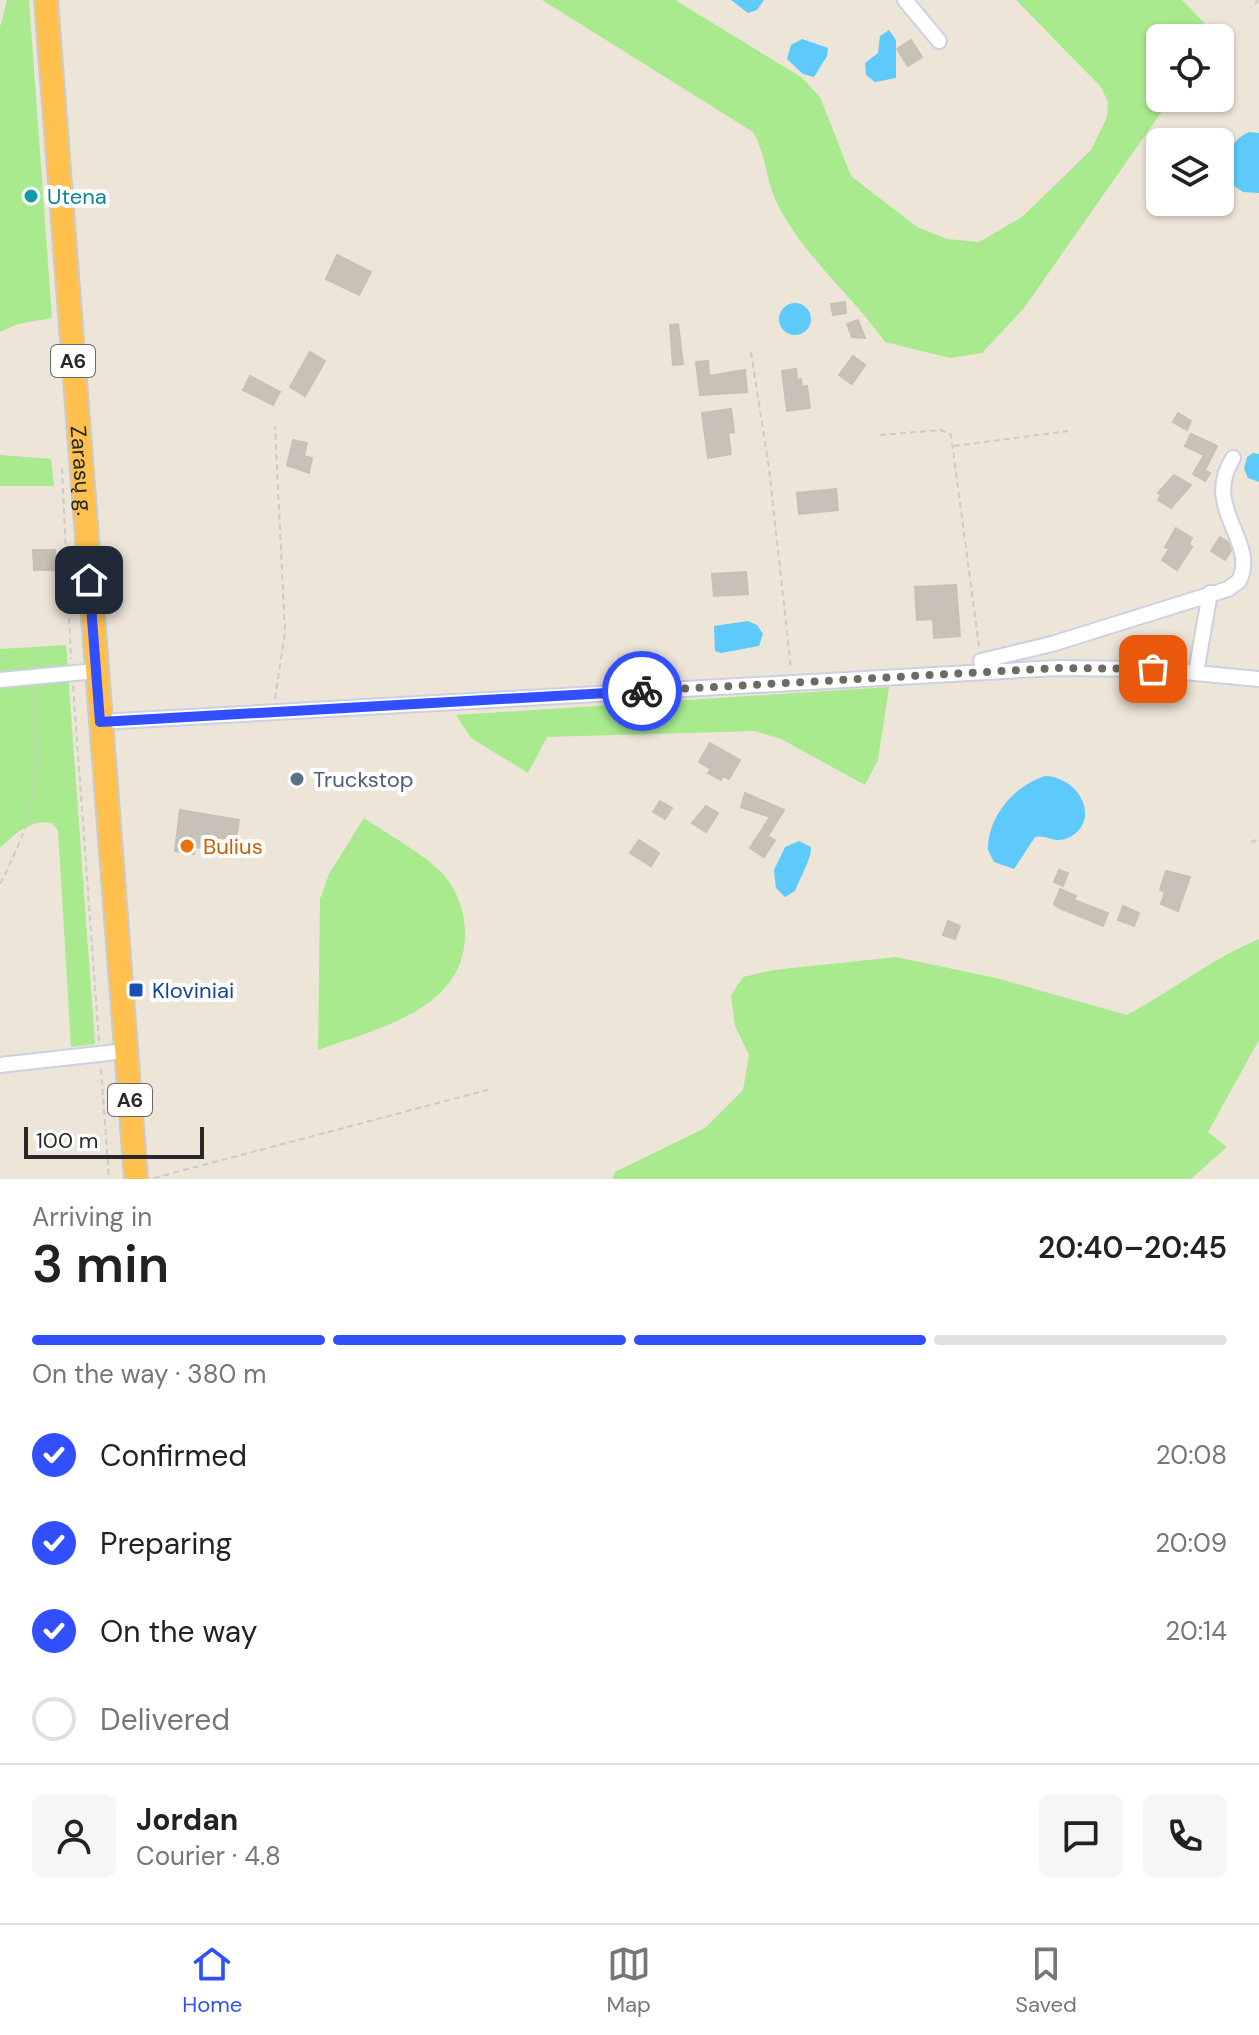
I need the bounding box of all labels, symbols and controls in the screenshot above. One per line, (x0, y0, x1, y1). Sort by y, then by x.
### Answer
map controls (1146, 24, 1234, 216)
button: locate (1146, 24, 1234, 112)
button: layers (1146, 128, 1234, 216)
place label: Utena (47, 182, 107, 211)
marker: Utena (22, 187, 40, 205)
road number: A6 (51, 345, 95, 377)
street label: Zarasų g. (64, 425, 100, 517)
pin (55, 546, 123, 614)
icon: home (67, 558, 111, 602)
pin (1119, 635, 1187, 703)
icon: bag (1131, 647, 1175, 691)
courier (602, 651, 682, 731)
icon: bike (620, 669, 664, 713)
place label: Truckstop (313, 765, 414, 794)
marker: Truckstop (288, 770, 306, 788)
place label: Bulius (203, 832, 263, 861)
marker: Bulius (178, 837, 196, 855)
place label: Kloviniai (152, 976, 234, 1005)
marker: Kloviniai (127, 981, 145, 999)
road number: A6 (108, 1084, 152, 1116)
scale bar (24, 1123, 204, 1159)
text: 100 m (36, 1126, 98, 1155)
text: Arriving in (32, 1200, 152, 1234)
text: 20:40–20:45 (1038, 1228, 1227, 1267)
text: 3 min (32, 1230, 169, 1298)
text: On the way · 380 m (32, 1357, 266, 1391)
icon: check (32, 1433, 76, 1477)
text: Confirmed (100, 1436, 247, 1475)
text: 20:08 (1156, 1438, 1227, 1472)
icon: check (32, 1521, 76, 1565)
text: Preparing (100, 1524, 232, 1563)
text: 20:09 (1155, 1526, 1227, 1560)
icon: check (32, 1609, 76, 1653)
text: On the way (100, 1612, 257, 1651)
text: 20:14 (1165, 1614, 1227, 1648)
text: Delivered (100, 1700, 230, 1739)
button: person (32, 1794, 116, 1878)
button: chat (1039, 1794, 1123, 1878)
button: phone (1143, 1794, 1227, 1878)
text: Jordan (136, 1800, 238, 1839)
text: Courier · 4.8 (136, 1839, 281, 1873)
tab: Home (182, 1942, 242, 2019)
tab: Map (607, 1942, 651, 2019)
tab: Saved (1015, 1942, 1077, 2019)

